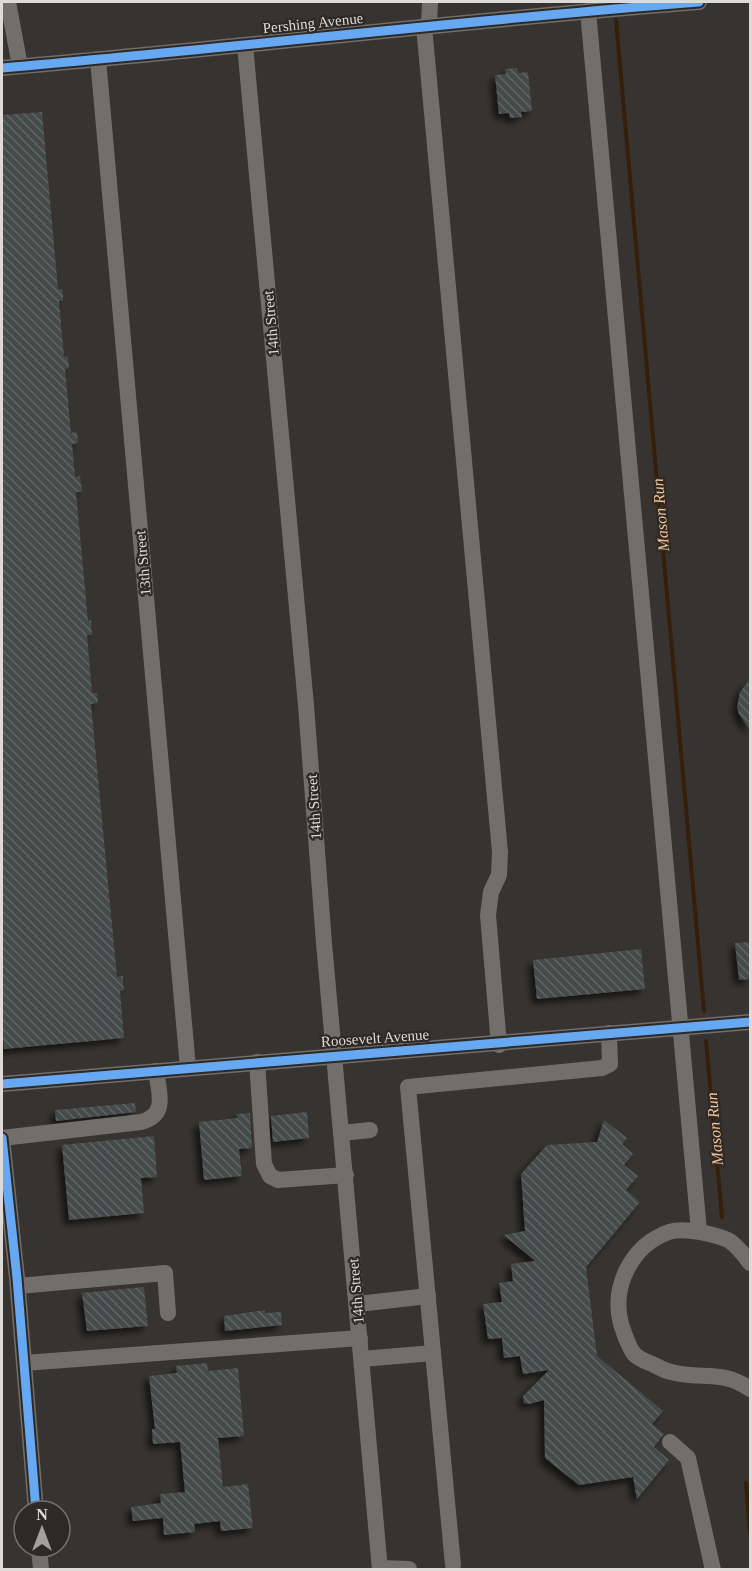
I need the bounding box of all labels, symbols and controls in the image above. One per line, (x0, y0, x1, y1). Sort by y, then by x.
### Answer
street label: Pershing Avenue (262, 10, 364, 36)
street label: 14th Street (260, 289, 282, 356)
water label: Mason Run (649, 478, 672, 553)
street label: 13th Street (132, 529, 154, 596)
street label: 14th Street (304, 773, 324, 840)
street label: Roosevelt Avenue (320, 1026, 430, 1050)
water label: Mason Run (703, 1092, 726, 1167)
street label: 14th Street (345, 1257, 367, 1324)
north arrow (12, 1499, 72, 1559)
text: N (36, 1506, 48, 1523)

